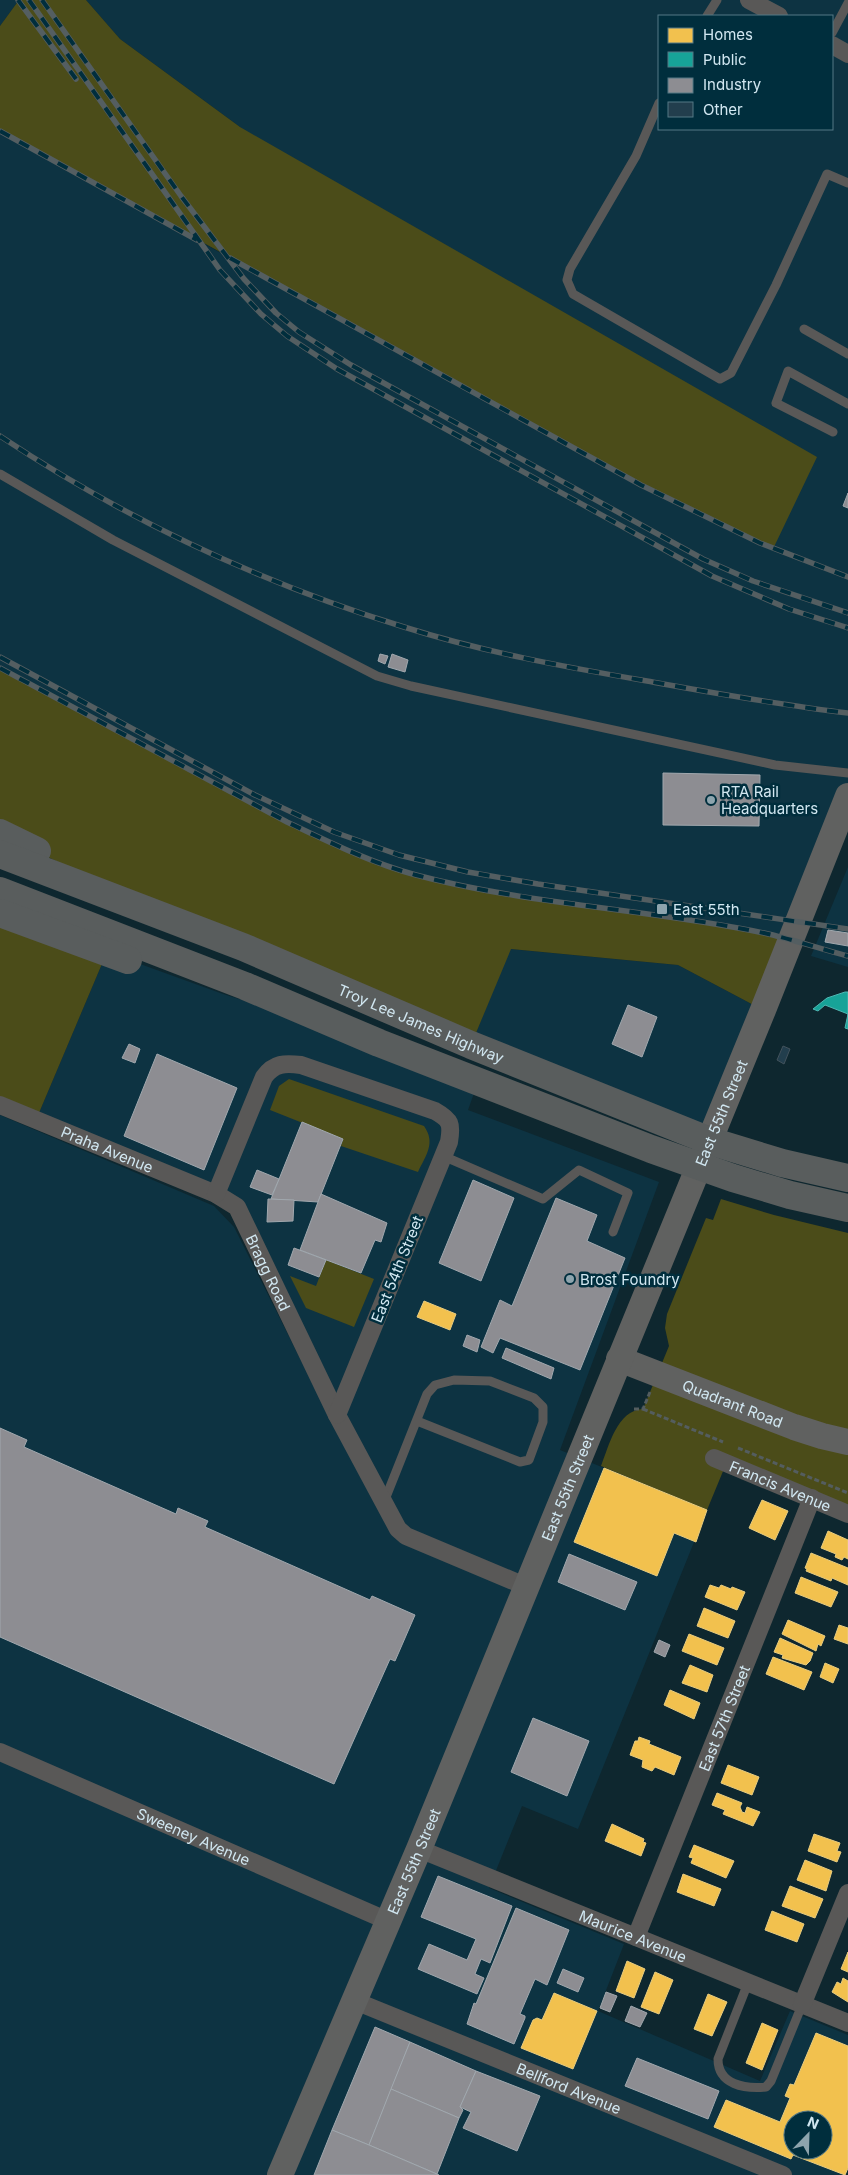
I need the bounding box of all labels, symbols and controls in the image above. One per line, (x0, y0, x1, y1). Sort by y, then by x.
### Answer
legend (658, 15, 833, 130)
text: Homes (703, 25, 753, 44)
text: Public (703, 50, 746, 69)
text: Industry (703, 75, 762, 94)
text: Other (703, 100, 743, 119)
place label: RTA Rail Headquarters (721, 782, 818, 818)
marker: RTA Rail Headquarters (705, 794, 717, 806)
place label: East 55th (673, 900, 740, 919)
marker: East 55th (655, 902, 669, 916)
street label: Troy Lee James Highway (335, 980, 508, 1067)
street label: East 55th Street (691, 1057, 751, 1169)
street label: Praha Avenue (58, 1122, 156, 1177)
street label: East 54th Street (367, 1213, 427, 1325)
street label: Bragg Road (242, 1231, 295, 1314)
place label: Brost Foundry (580, 1270, 680, 1289)
marker: Brost Foundry (564, 1273, 576, 1285)
street label: Quadrant Road (680, 1375, 786, 1431)
street label: East 55th Street (537, 1432, 597, 1544)
street label: Francis Avenue (727, 1456, 834, 1515)
street label: East 57th Street (694, 1662, 754, 1774)
street label: Sweeney Avenue (134, 1803, 253, 1869)
street label: East 55th Street (383, 1805, 444, 1917)
street label: Maurice Avenue (576, 1905, 690, 1966)
street label: Bellford Avenue (514, 2058, 624, 2118)
north arrow (783, 2110, 833, 2160)
text: N (805, 2113, 822, 2132)

